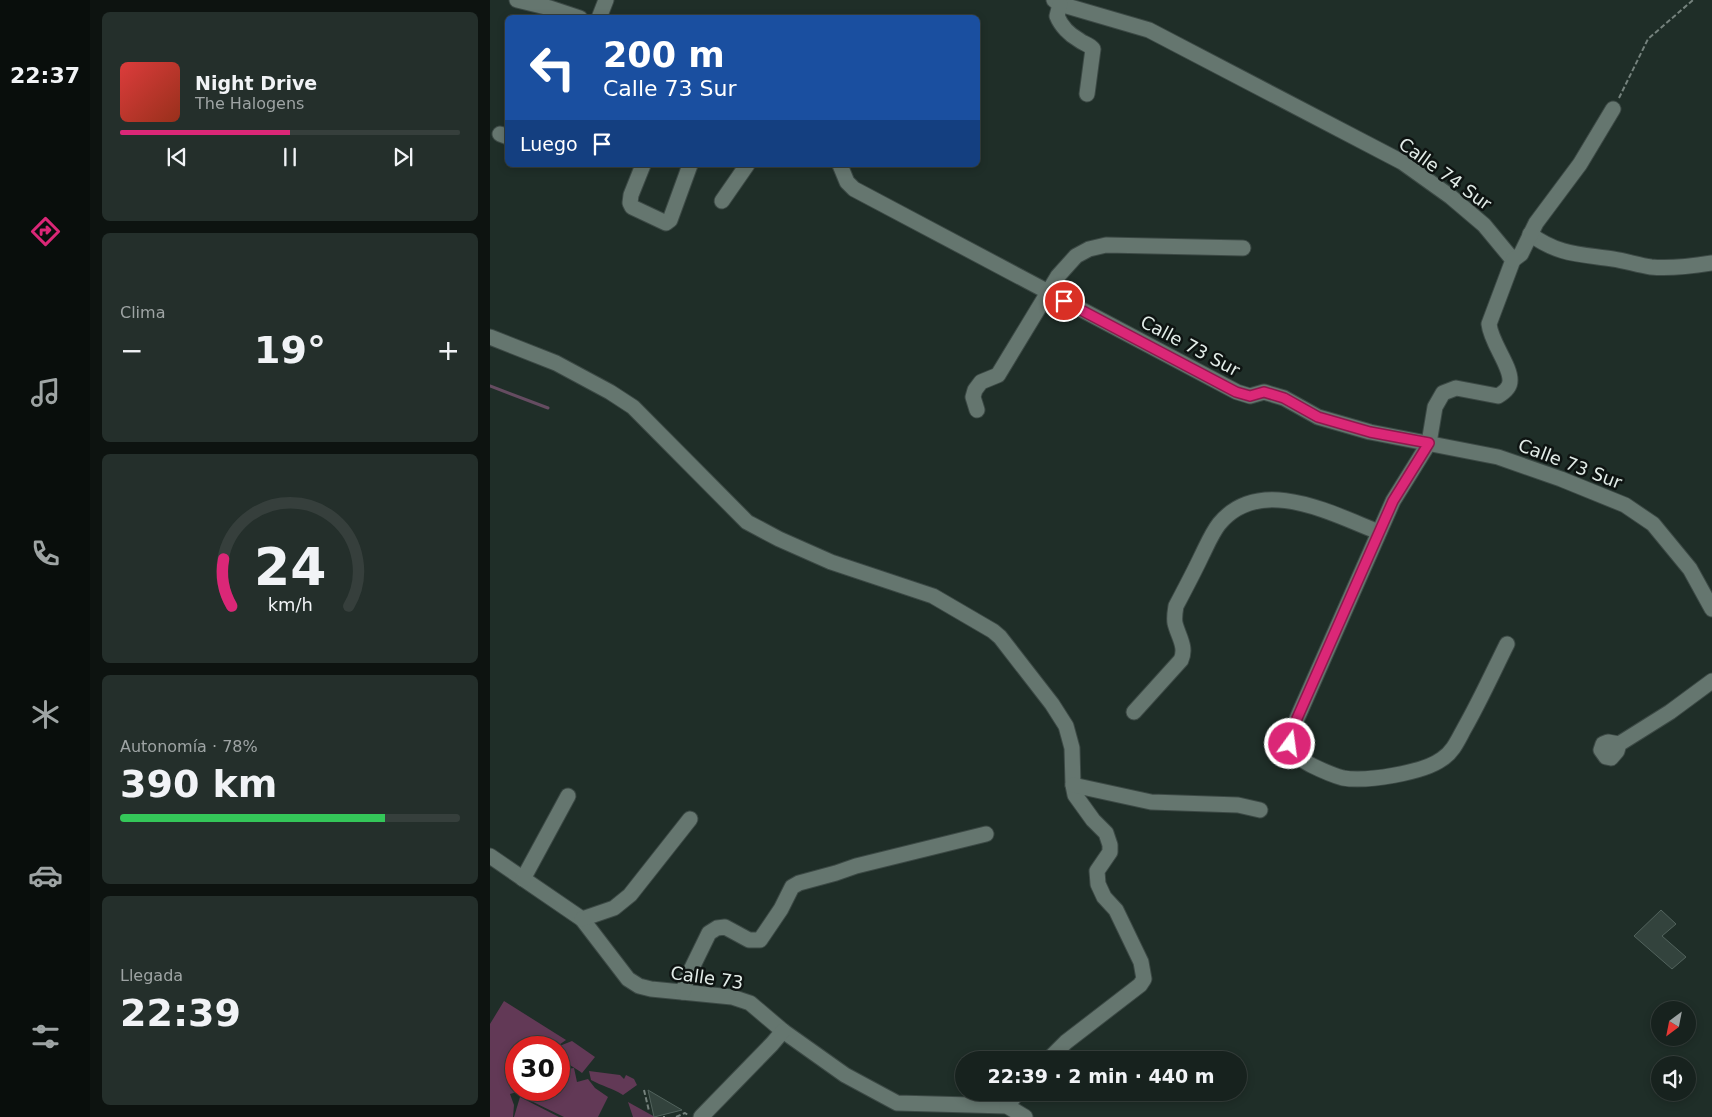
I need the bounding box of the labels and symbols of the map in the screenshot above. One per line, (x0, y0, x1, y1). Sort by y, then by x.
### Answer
street label: Calle 74 Sur (1395, 133, 1496, 215)
pin (1043, 280, 1085, 322)
street label: Calle 73 Sur (1137, 311, 1244, 381)
street label: Calle 73 Sur (1515, 434, 1625, 493)
position arrow (1263, 717, 1315, 769)
street label: Calle 73 (669, 962, 745, 993)
north arrow (1651, 1001, 1696, 1046)
speed limit sign: 30 (505, 1036, 570, 1101)

